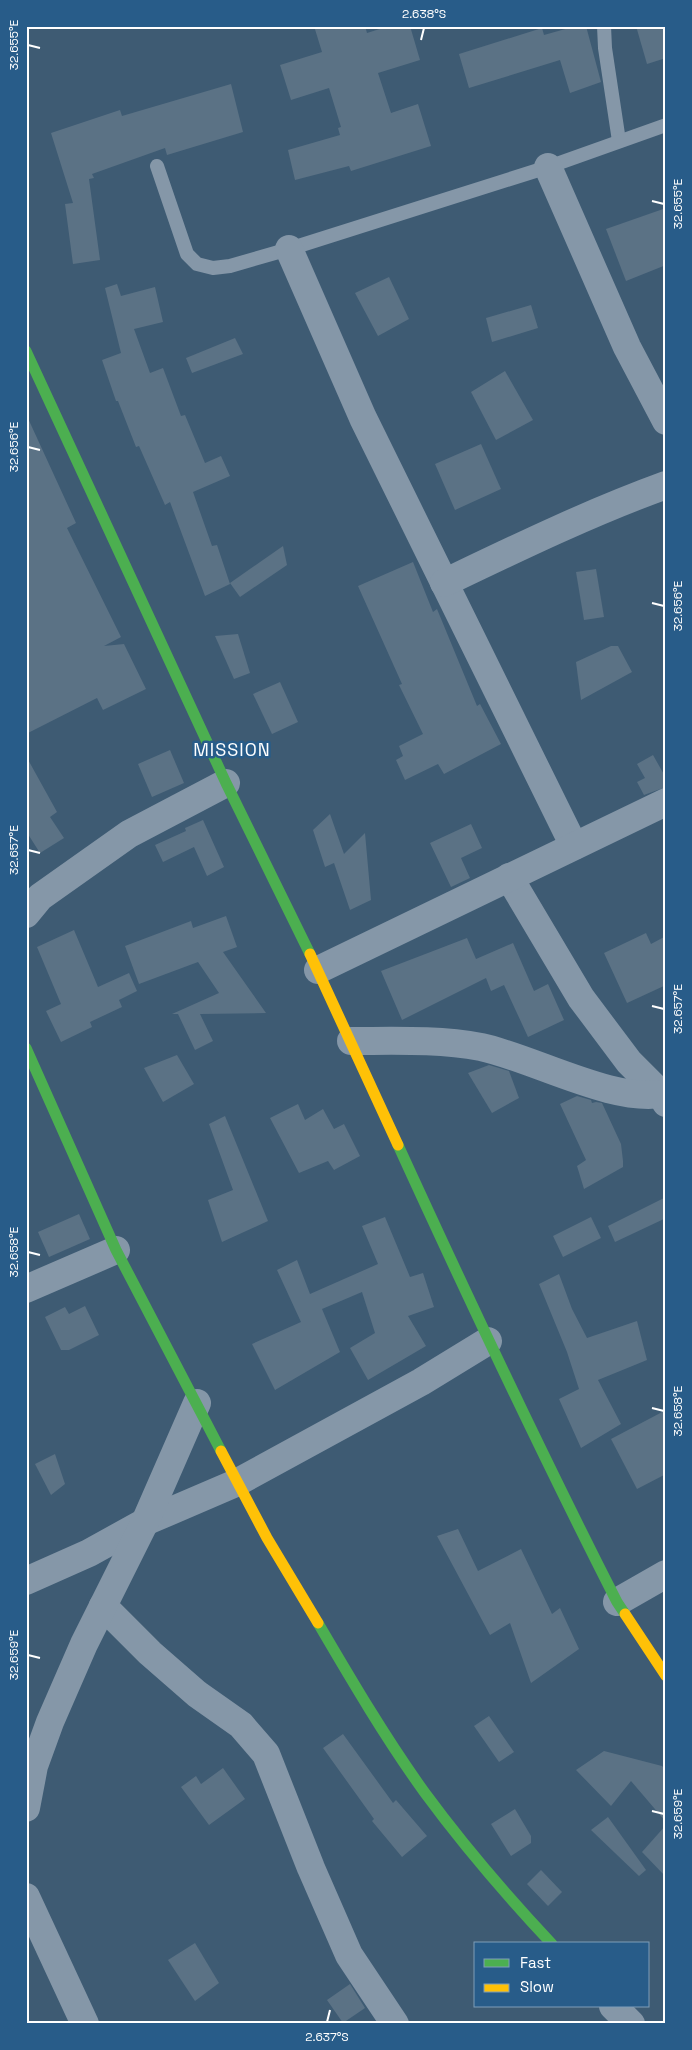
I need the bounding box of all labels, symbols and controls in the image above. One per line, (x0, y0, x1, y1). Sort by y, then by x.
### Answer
text: 2.638°S (402, 6, 446, 22)
text: 32.655°E (6, 20, 22, 70)
text: 32.655°E (670, 179, 686, 229)
text: 32.656°E (6, 421, 22, 472)
text: 32.656°E (670, 580, 686, 631)
district label: MISSION (193, 738, 271, 761)
text: 32.657°E (6, 825, 22, 875)
text: 32.657°E (670, 984, 686, 1034)
text: 32.658°E (6, 1226, 22, 1277)
text: 32.658°E (670, 1385, 686, 1436)
text: 32.659°E (6, 1629, 22, 1680)
text: 32.659°E (670, 1788, 686, 1839)
legend (474, 1942, 650, 2008)
text: Fast (520, 1953, 551, 1972)
text: Slow (520, 1977, 554, 1996)
text: 2.637°S (305, 2029, 349, 2045)

